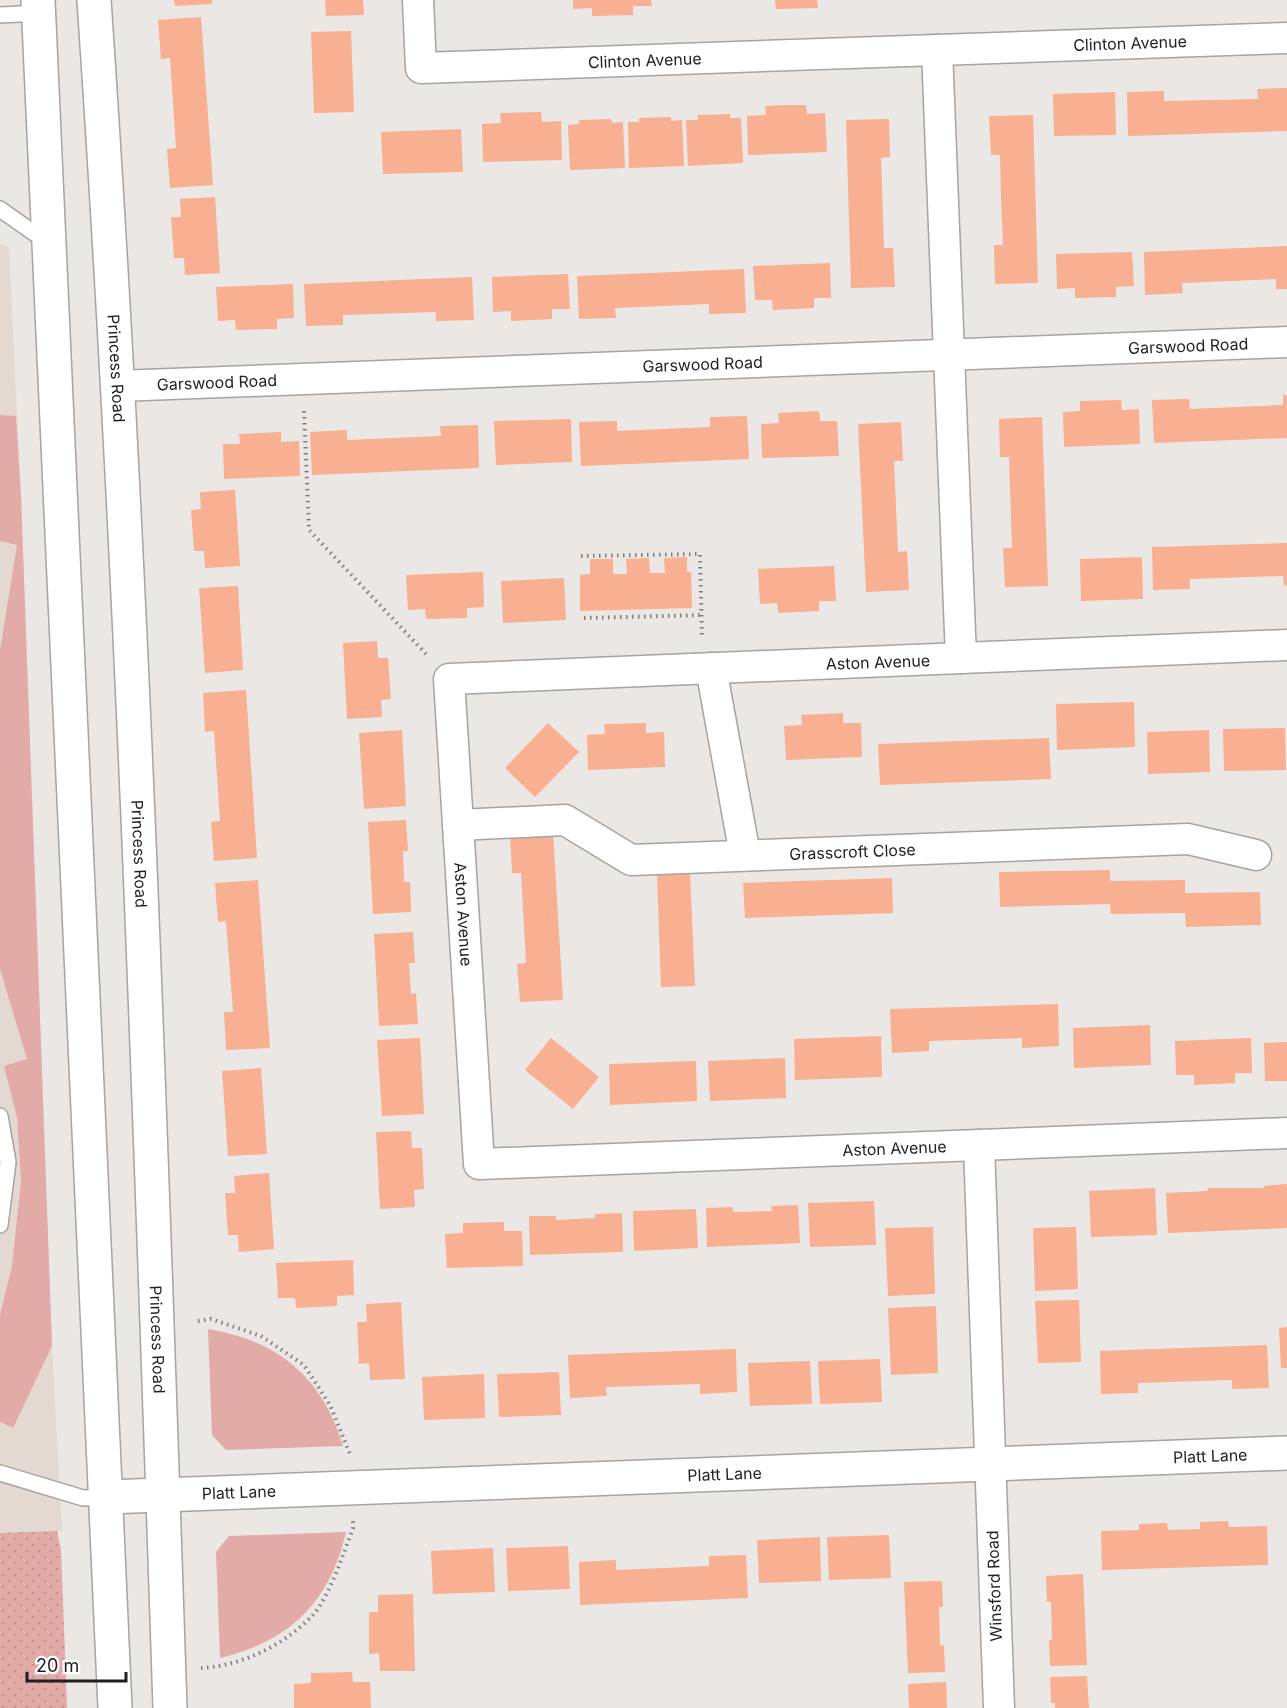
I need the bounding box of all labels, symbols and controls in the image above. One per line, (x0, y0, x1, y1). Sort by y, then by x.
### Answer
street label: Clinton Avenue (1073, 31, 1187, 55)
street label: Clinton Avenue (588, 48, 702, 72)
street label: Princess Road (104, 314, 129, 423)
street label: Garswood Road (1128, 333, 1249, 358)
street label: Garswood Road (642, 352, 763, 376)
street label: Garswood Road (156, 370, 277, 395)
street label: Aston Avenue (826, 650, 930, 674)
street label: Princess Road (127, 799, 152, 908)
street label: Grasscroft Close (789, 839, 916, 864)
street label: Aston Avenue (450, 861, 477, 967)
street label: Aston Avenue (842, 1136, 947, 1160)
street label: Princess Road (146, 1285, 169, 1394)
street label: Platt Lane (1173, 1444, 1248, 1467)
street label: Platt Lane (687, 1463, 762, 1485)
street label: Platt Lane (201, 1481, 276, 1503)
street label: Winsford Road (982, 1530, 1006, 1642)
scale bar (27, 1645, 126, 1683)
text: 20 m (36, 1655, 79, 1676)

